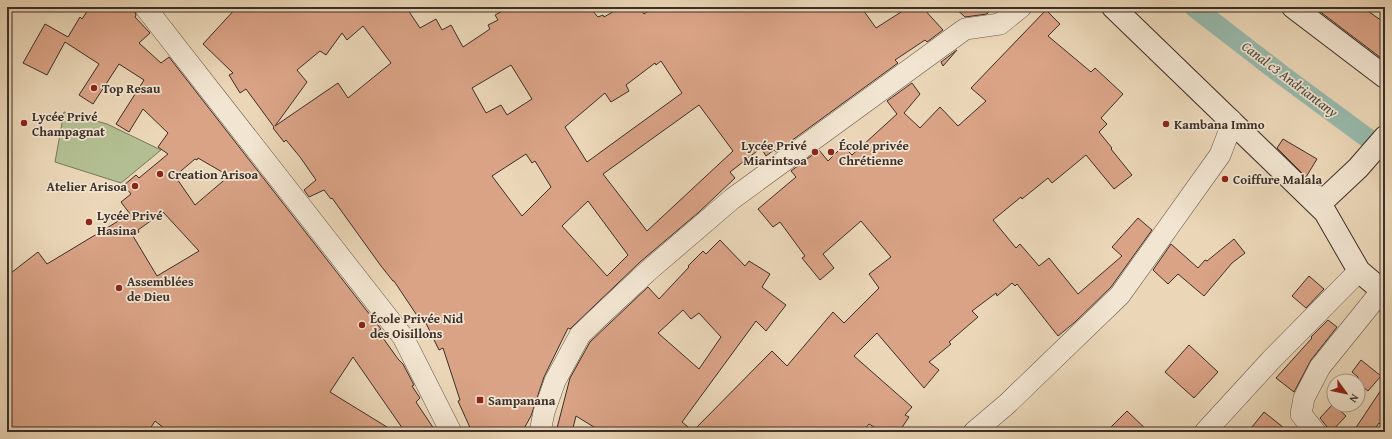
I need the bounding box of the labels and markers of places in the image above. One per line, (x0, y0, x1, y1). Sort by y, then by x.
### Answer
place label: Top Resau (102, 79, 161, 98)
marker: Top Resau (89, 83, 99, 93)
place label: Lycée Privé Champagnat (32, 107, 105, 141)
place label: Kambana Immo (1174, 115, 1265, 134)
marker: Lycée Privé Champagnat (19, 118, 29, 128)
marker: Kambana Immo (1161, 119, 1171, 129)
place label: Lycée Privé Miarintsoa (741, 136, 807, 170)
place label: École privée Chrétienne (839, 136, 909, 170)
marker: Lycée Privé Miarintsoa (810, 147, 820, 157)
marker: École privée Chrétienne (826, 147, 836, 157)
place label: Creation Arisoa (168, 165, 258, 184)
marker: Creation Arisoa (155, 169, 165, 179)
place label: Coiffure Malala (1233, 170, 1322, 189)
marker: Coiffure Malala (1220, 174, 1230, 184)
place label: Atelier Arisoa (47, 177, 127, 196)
marker: Atelier Arisoa (130, 181, 140, 191)
place label: Lycée Privé Hasina (97, 206, 163, 240)
marker: Lycée Privé Hasina (84, 217, 94, 227)
place label: Assemblées de Dieu (127, 272, 194, 306)
marker: Assemblées de Dieu (114, 283, 124, 293)
place label: École Privée Nid des Oisillons (370, 309, 464, 343)
marker: École Privée Nid des Oisillons (357, 320, 367, 330)
place label: Sampanana (488, 391, 556, 410)
marker: Sampanana (475, 395, 485, 405)

